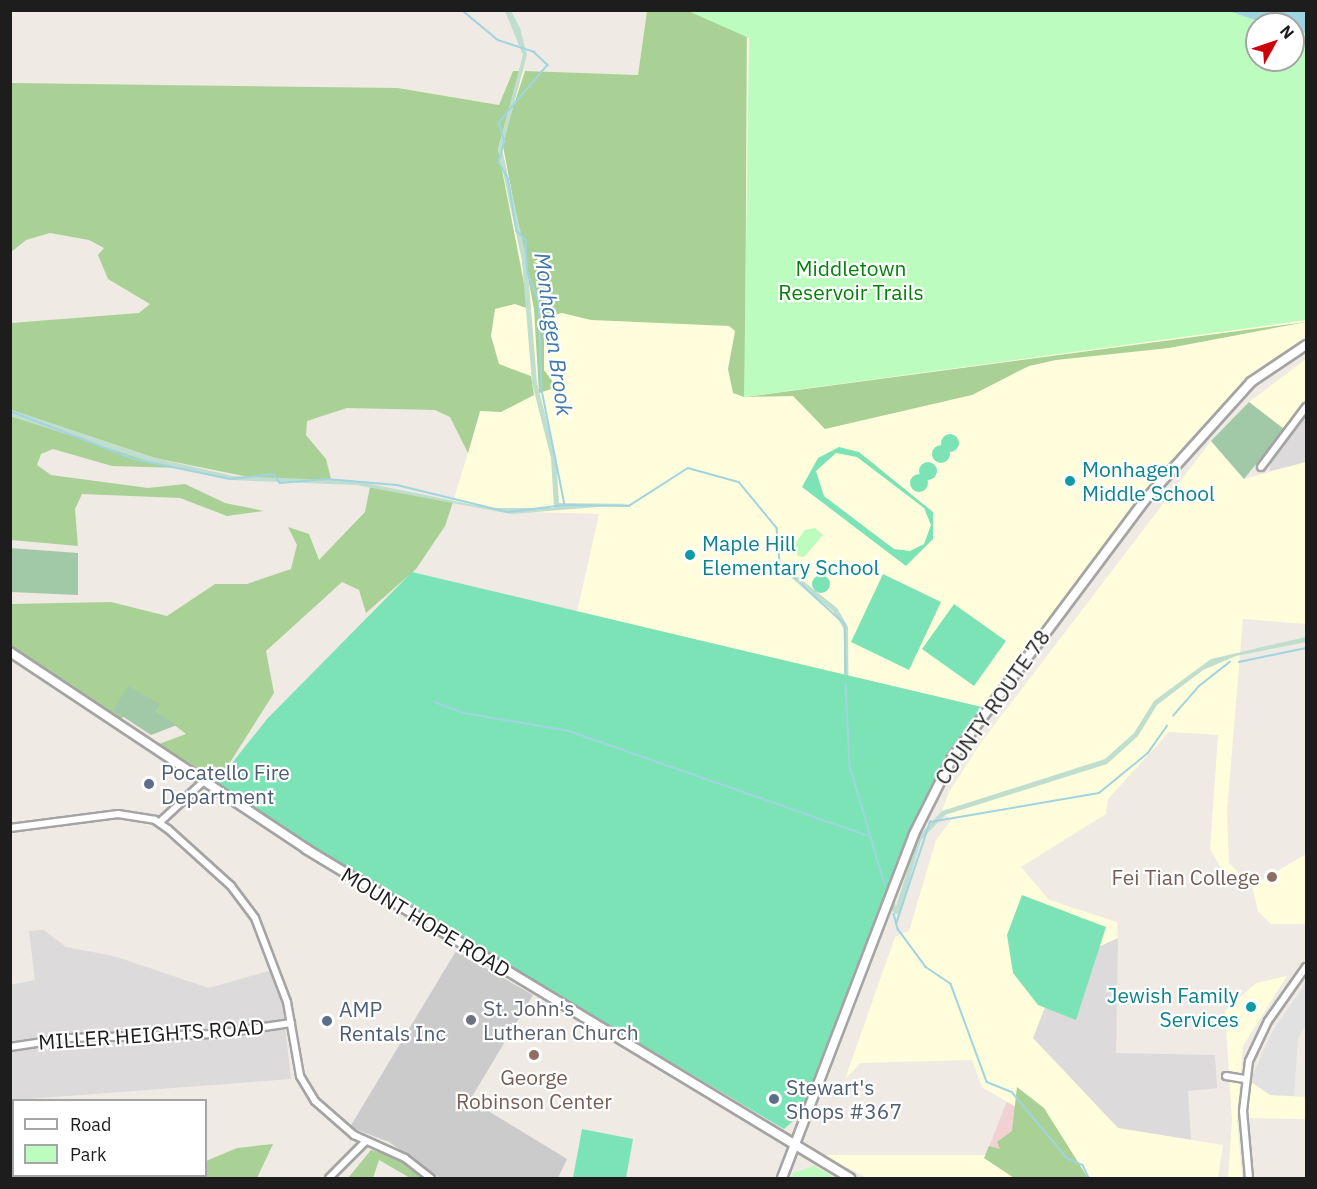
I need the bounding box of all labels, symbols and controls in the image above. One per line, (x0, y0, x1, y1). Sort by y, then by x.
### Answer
north arrow (1245, 12, 1305, 72)
text: N (1276, 21, 1299, 43)
water label: Monhagen Brook (529, 251, 579, 417)
park label: Middletown Reservoir Trails (778, 255, 924, 305)
place label: Monhagen Middle School (1082, 456, 1215, 506)
marker: Monhagen Middle School (1063, 474, 1077, 488)
place label: Maple Hill Elementary School (702, 530, 879, 580)
marker: Maple Hill Elementary School (683, 548, 697, 562)
street label: COUNTY ROUTE 78 (929, 625, 1055, 789)
place label: Pocatello Fire Department (161, 759, 290, 809)
marker: Pocatello Fire Department (142, 777, 156, 791)
street label: MOUNT HOPE ROAD (337, 862, 515, 982)
place label: Fei Tian College (1112, 864, 1260, 890)
marker: Fei Tian College (1265, 870, 1279, 884)
place label: Jewish Family Services (1107, 982, 1239, 1032)
place label: St. John's Lutheran Church (483, 995, 639, 1045)
place label: AMP Rentals Inc (339, 996, 446, 1046)
marker: Jewish Family Services (1244, 1000, 1258, 1014)
marker: St. John's Lutheran Church (464, 1013, 478, 1027)
street label: MILLER HEIGHTS ROAD (37, 1014, 265, 1054)
marker: AMP Rentals Inc (320, 1014, 334, 1028)
marker: George Robinson Center (527, 1048, 541, 1062)
place label: George Robinson Center (456, 1064, 612, 1114)
place label: Stewart's Shops #367 (786, 1074, 902, 1124)
marker: Stewart's Shops #367 (767, 1092, 781, 1106)
legend (12, 1099, 207, 1177)
text: Road (70, 1113, 111, 1136)
text: Park (70, 1143, 106, 1166)

